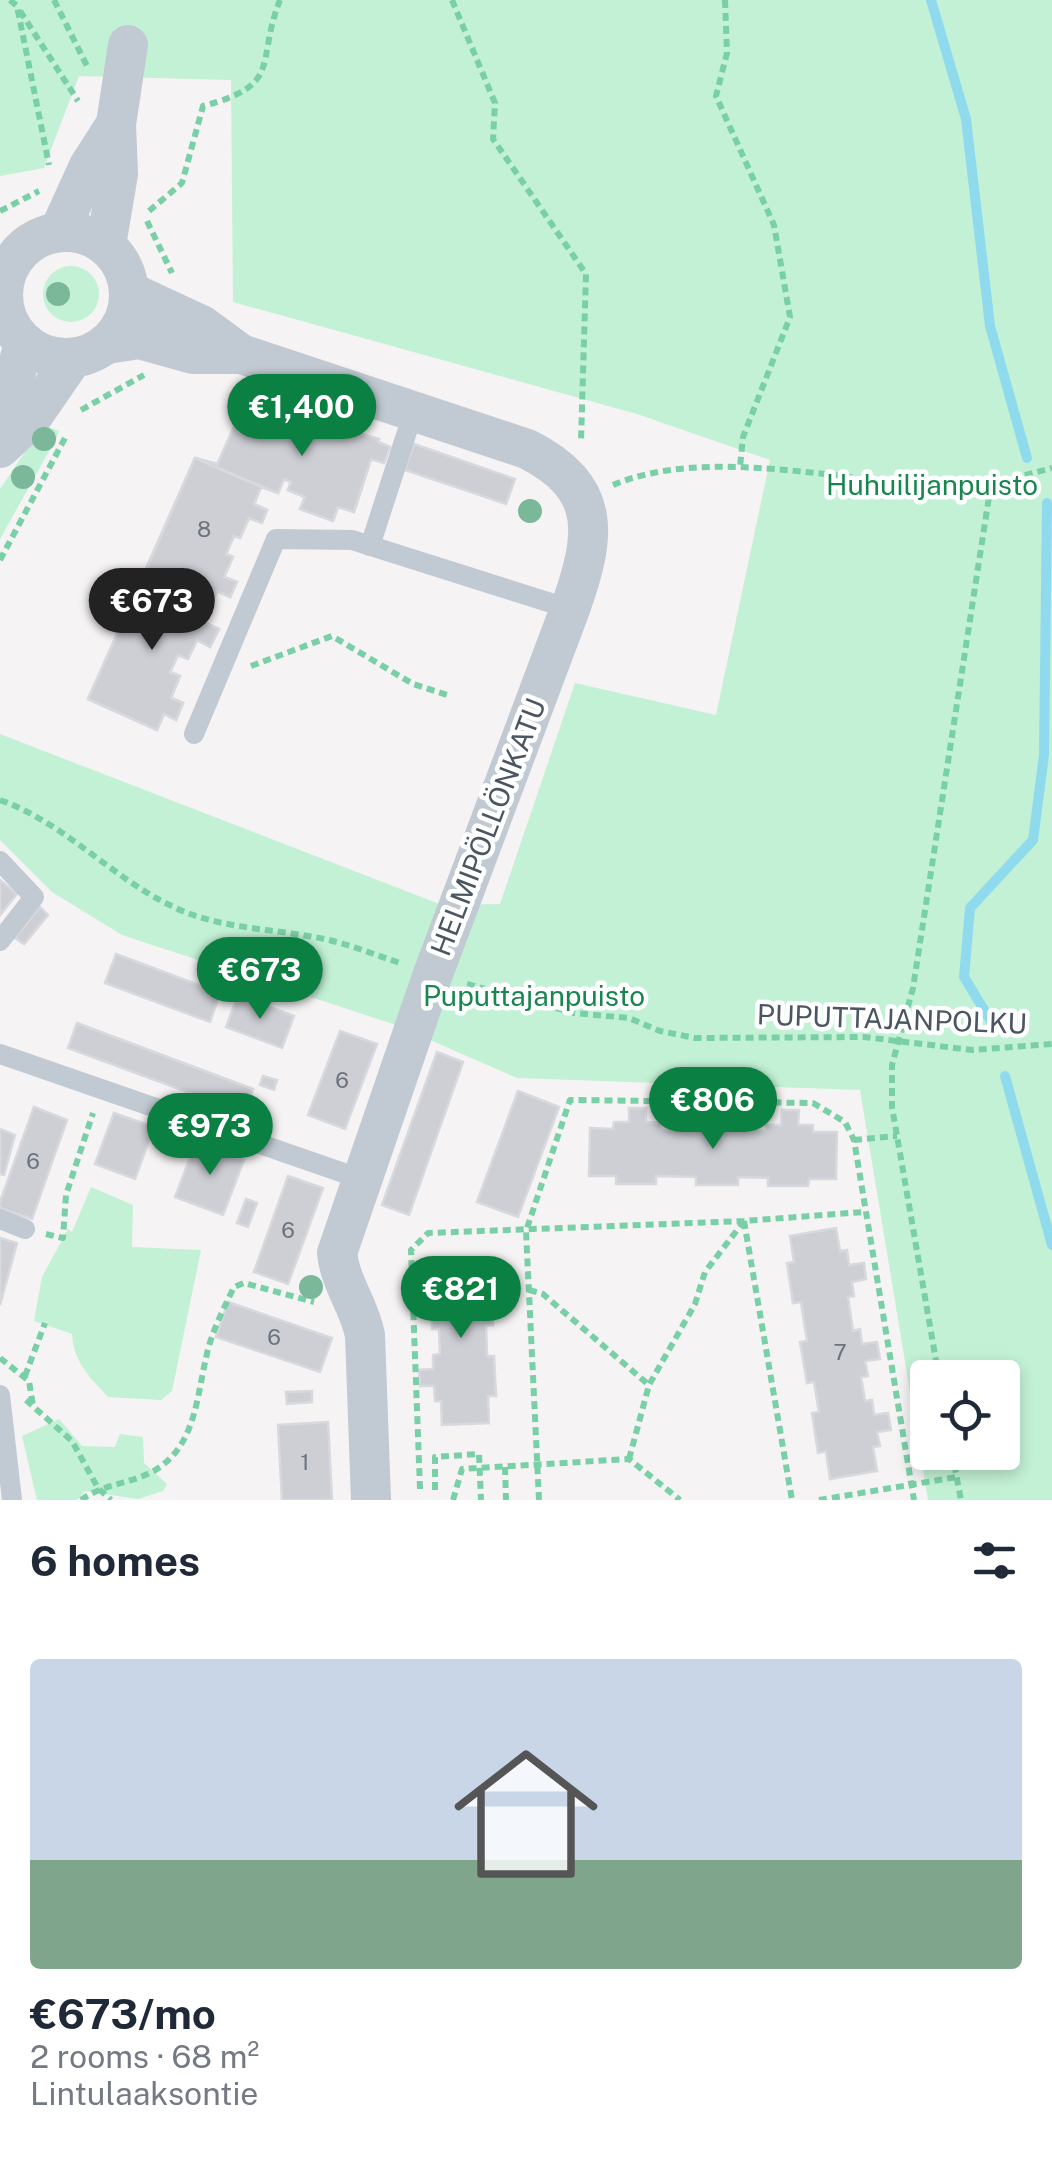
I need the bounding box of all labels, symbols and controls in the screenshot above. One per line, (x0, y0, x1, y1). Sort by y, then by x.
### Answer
pin: €1,400 (221, 374, 383, 459)
text: €1,400 (249, 388, 355, 425)
park label: Huhuilijanpuisto (826, 468, 1038, 501)
house number: 8 (197, 516, 211, 542)
pin: €673 (93, 568, 211, 653)
text: €673 (111, 582, 193, 619)
street label: HELMIPÖLLÖNKATU (423, 694, 552, 960)
pin: €673 (201, 937, 319, 1022)
text: €673 (219, 951, 301, 988)
park label: Puputtajanpuisto (423, 979, 645, 1012)
street label: PUPUTTAJANPOLKU (756, 997, 1028, 1040)
house number: 6 (335, 1067, 349, 1093)
pin: €806 (654, 1067, 772, 1152)
text: €806 (671, 1081, 755, 1118)
pin: €973 (151, 1093, 269, 1178)
text: €973 (169, 1107, 251, 1144)
house number: 6 (26, 1148, 40, 1174)
house number: 6 (281, 1217, 295, 1243)
pin: €821 (402, 1256, 520, 1341)
text: €821 (423, 1270, 499, 1307)
house number: 6 (267, 1324, 281, 1350)
house number: 7 (833, 1339, 847, 1365)
map controls (910, 1360, 1020, 1470)
button: locate (910, 1360, 1020, 1470)
house number: 1 (301, 1449, 309, 1475)
icon: filters (967, 1533, 1022, 1588)
text: 6 homes (30, 1536, 200, 1585)
icon: home (436, 1724, 616, 1904)
text: €673/mo (30, 1989, 216, 2038)
text: 2 rooms · 68 m² (30, 2038, 259, 2075)
text: Lintulaaksontie (30, 2075, 258, 2112)

